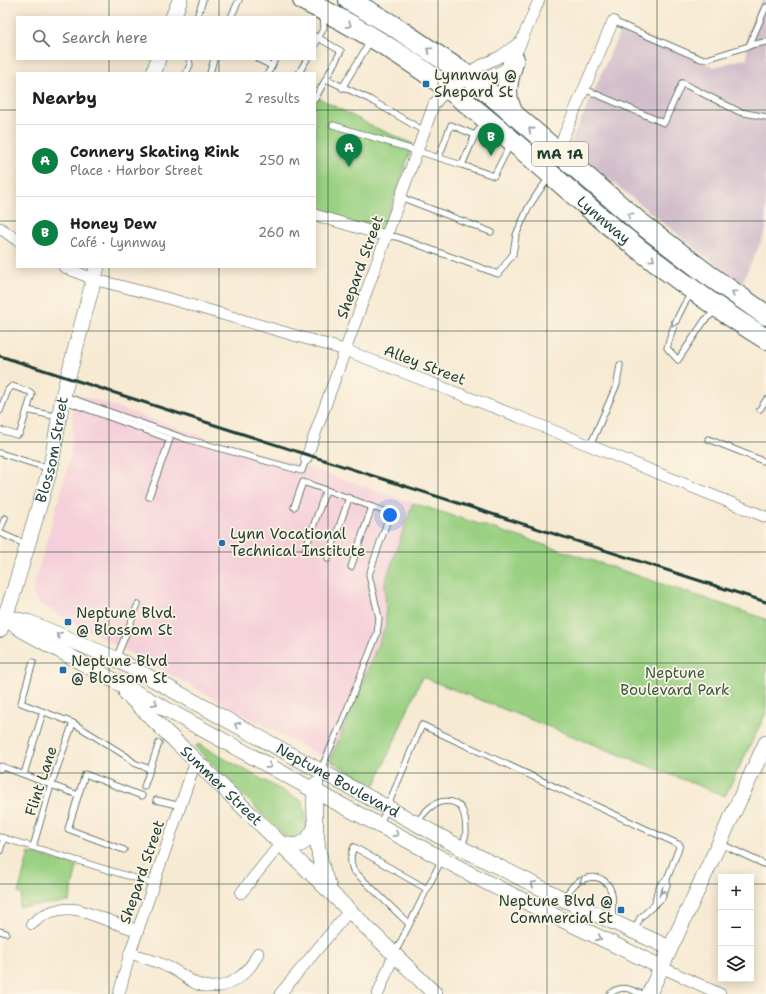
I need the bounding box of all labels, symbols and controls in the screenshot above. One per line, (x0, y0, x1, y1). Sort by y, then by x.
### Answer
search box (16, 16, 316, 60)
one-way arrow (345, 20, 353, 27)
icon: search (30, 27, 52, 49)
text: Search here (62, 28, 148, 48)
one-way arrow (427, 47, 434, 54)
place label: Lynnway @ Shepard St (434, 65, 517, 102)
marker: Lynnway @ Shepard St (421, 79, 431, 89)
text: Nearby (32, 87, 97, 109)
text: 2 results (244, 90, 300, 107)
pin: B (478, 123, 504, 156)
one-way arrow (529, 128, 536, 135)
pin: A (336, 134, 362, 167)
text: Connery Skating Rink (70, 142, 240, 162)
road number: MA 1A (532, 142, 588, 166)
text: A (40, 152, 50, 169)
text: 250 m (259, 152, 300, 169)
text: Place · Harbor Street (70, 162, 203, 179)
street label: Lynnway (572, 192, 635, 249)
one-way arrow (627, 212, 635, 219)
street label: Shepard Street (332, 213, 388, 321)
text: Honey Dew (70, 214, 157, 234)
text: B (41, 224, 49, 241)
text: 260 m (258, 224, 300, 241)
text: Café · Lynnway (70, 234, 166, 251)
one-way arrow (647, 254, 654, 261)
one-way arrow (731, 291, 738, 298)
one-way arrow (671, 320, 679, 327)
street label: Alley Street (381, 340, 469, 390)
street label: Blossom Street (31, 395, 73, 505)
your location (380, 505, 400, 525)
place label: Lynn Vocational Technical Institute (230, 524, 365, 561)
marker: Lynn Vocational Technical Institute (217, 538, 227, 548)
place label: Neptune Blvd. @ Blossom St (76, 603, 176, 640)
marker: Neptune Blvd. @ Blossom St (63, 617, 73, 627)
one-way arrow (56, 632, 64, 640)
place label: Neptune Blvd @ Blossom St (71, 651, 168, 688)
park label: Neptune Boulevard Park (620, 663, 730, 700)
marker: Neptune Blvd @ Blossom St (58, 665, 68, 675)
one-way arrow (151, 699, 159, 706)
one-way arrow (234, 723, 242, 730)
street label: Neptune Boulevard (273, 739, 403, 823)
street label: Summer Street (176, 741, 267, 830)
street label: Flint Lane (20, 744, 62, 818)
one-way arrow (265, 762, 272, 769)
street label: Shepard Street (115, 817, 169, 927)
one-way arrow (392, 830, 399, 837)
map controls (718, 874, 754, 982)
button: + (718, 874, 754, 910)
one-way arrow (579, 876, 586, 884)
one-way arrow (530, 881, 537, 889)
one-way arrow (659, 889, 667, 897)
place label: Neptune Blvd @ Commercial St (498, 891, 613, 928)
marker: Neptune Blvd @ Commercial St (616, 905, 626, 915)
button: − (718, 910, 754, 946)
one-way arrow (595, 933, 603, 941)
button: layers (718, 946, 754, 982)

